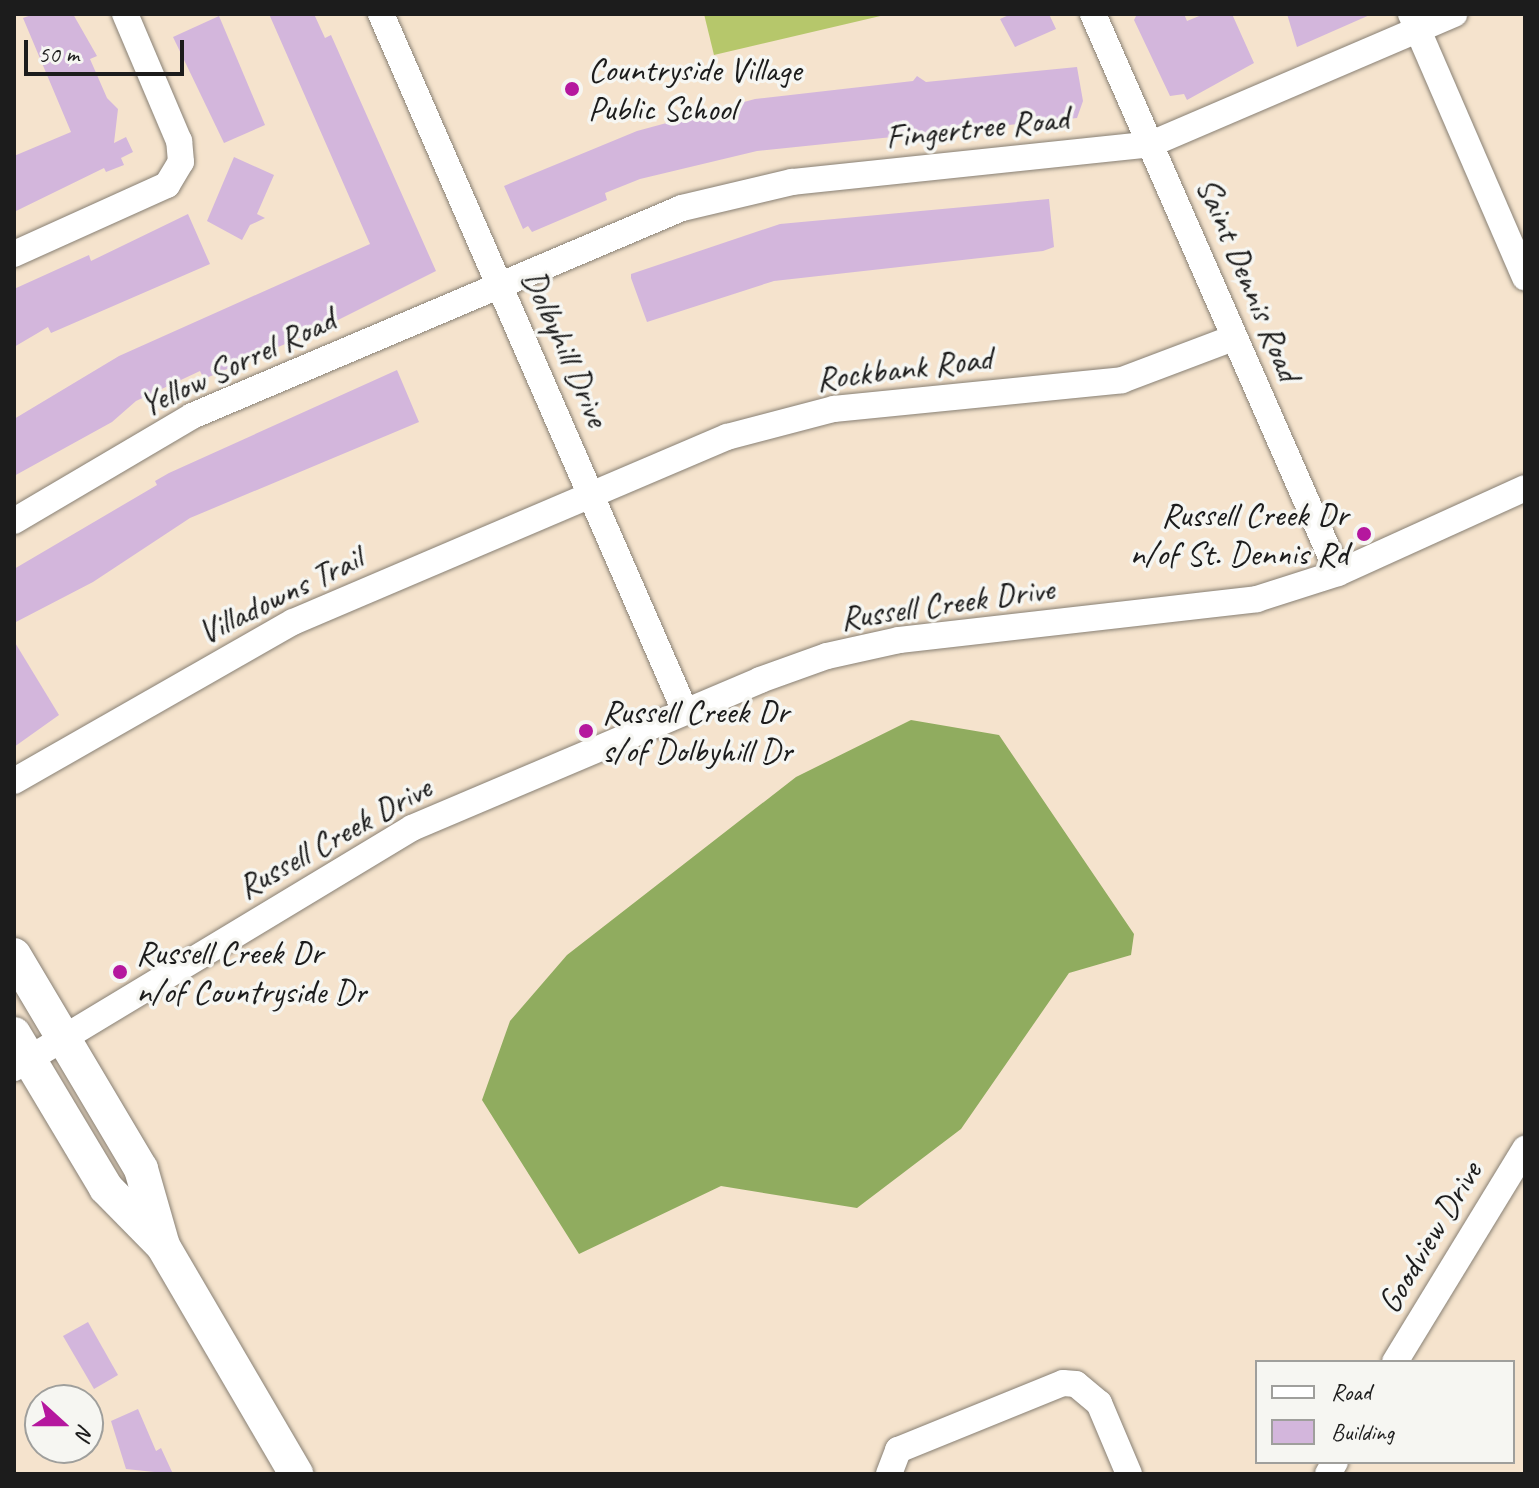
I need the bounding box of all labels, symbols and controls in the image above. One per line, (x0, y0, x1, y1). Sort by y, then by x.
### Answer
scale bar (28, 24, 188, 74)
text: 50 m (38, 39, 79, 69)
place label: Countryside Village Public School (588, 49, 801, 128)
marker: Countryside Village Public School (563, 80, 581, 98)
street label: Fingertree Road (884, 97, 1070, 157)
street label: Saint Dennis Road (1188, 171, 1310, 387)
street label: Dolbyhill Drive (513, 263, 619, 433)
street label: Yellow Sorrel Road (133, 299, 341, 425)
street label: Rockbank Road (814, 337, 994, 399)
place label: Russell Creek Dr n/of St. Dennis Rd (1129, 494, 1348, 574)
marker: Russell Creek Dr n/of St. Dennis Rd (1355, 525, 1373, 543)
street label: Villadowns Trail (191, 538, 369, 652)
street label: Russell Creek Drive (837, 568, 1057, 638)
place label: Russell Creek Dr s/of Dolbyhill Dr (602, 691, 793, 770)
marker: Russell Creek Dr s/of Dolbyhill Dr (577, 722, 595, 740)
street label: Russell Creek Drive (230, 767, 438, 907)
place label: Russell Creek Dr n/of Countryside Dr (136, 932, 366, 1012)
marker: Russell Creek Dr n/of Countryside Dr (111, 963, 129, 981)
street label: Goodview Drive (1368, 1154, 1490, 1320)
legend (1255, 1360, 1515, 1464)
text: Road (1331, 1377, 1371, 1407)
north arrow (24, 1384, 104, 1464)
text: Building (1331, 1417, 1394, 1447)
text: N (69, 1421, 100, 1443)

